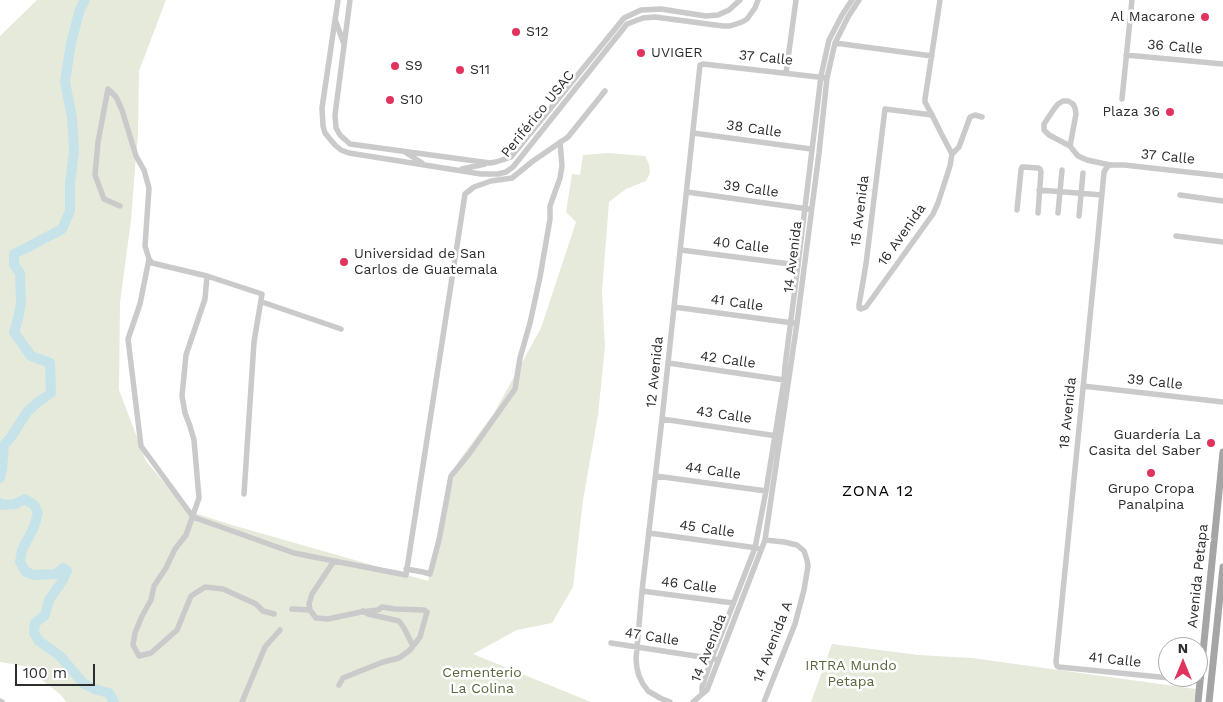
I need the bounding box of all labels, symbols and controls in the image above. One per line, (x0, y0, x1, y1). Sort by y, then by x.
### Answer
place label: Al Macarone (1111, 9, 1195, 25)
marker: Al Macarone (1199, 11, 1211, 23)
place label: S12 (526, 24, 549, 40)
marker: S12 (510, 26, 522, 38)
street label: 36 Calle (1147, 36, 1203, 58)
place label: UVIGER (651, 45, 703, 61)
marker: UVIGER (635, 47, 647, 59)
street label: 37 Calle (738, 47, 794, 69)
place label: S9 (405, 58, 423, 74)
marker: S9 (389, 60, 401, 72)
place label: S11 (470, 62, 490, 78)
marker: S11 (454, 64, 466, 76)
street label: Periférico USAC (498, 67, 578, 161)
place label: S10 (400, 92, 423, 108)
marker: S10 (384, 94, 396, 106)
place label: Plaza 36 (1102, 104, 1160, 120)
marker: Plaza 36 (1164, 106, 1176, 118)
street label: 38 Calle (725, 117, 783, 141)
street label: 37 Calle (1140, 146, 1196, 168)
street label: 15 Avenida (847, 174, 873, 248)
street label: 39 Calle (722, 177, 780, 201)
street label: 16 Avenida (874, 201, 930, 269)
street label: 14 Avenida (780, 220, 806, 294)
street label: 40 Calle (712, 233, 770, 257)
place label: Universidad de San Carlos de Guatemala (354, 246, 498, 278)
marker: Universidad de San Carlos de Guatemala (338, 256, 350, 268)
street label: 41 Calle (710, 291, 764, 315)
street label: 12 Avenida (643, 336, 667, 408)
street label: 42 Calle (699, 348, 757, 372)
street label: 39 Calle (1126, 371, 1184, 393)
street label: 18 Avenida (1056, 376, 1080, 450)
street label: 43 Calle (695, 403, 753, 427)
place label: Guardería La Casita del Saber (1089, 427, 1201, 460)
marker: Guardería La Casita del Saber (1205, 437, 1217, 449)
street label: 44 Calle (684, 459, 742, 483)
marker: Grupo Cropa Panalpina (1145, 467, 1157, 479)
district label: ZONA 12 (841, 481, 915, 501)
place label: Grupo Cropa Panalpina (1108, 481, 1194, 514)
street label: 45 Calle (678, 517, 736, 541)
street label: Avenida Petapa (1184, 523, 1212, 629)
street label: 46 Calle (660, 573, 718, 597)
street label: 14 Avenida A (750, 599, 796, 685)
street label: 14 Avenida (688, 611, 730, 685)
street label: 47 Calle (624, 624, 680, 650)
north arrow (1158, 637, 1208, 687)
text: N (1178, 640, 1188, 656)
street label: 41 Calle (1088, 649, 1142, 671)
scale bar (18, 654, 98, 686)
park label: IRTRA Mundo Petapa (805, 658, 897, 690)
text: 100 m (23, 664, 67, 682)
park label: Cementerio La Colina (442, 665, 522, 698)

